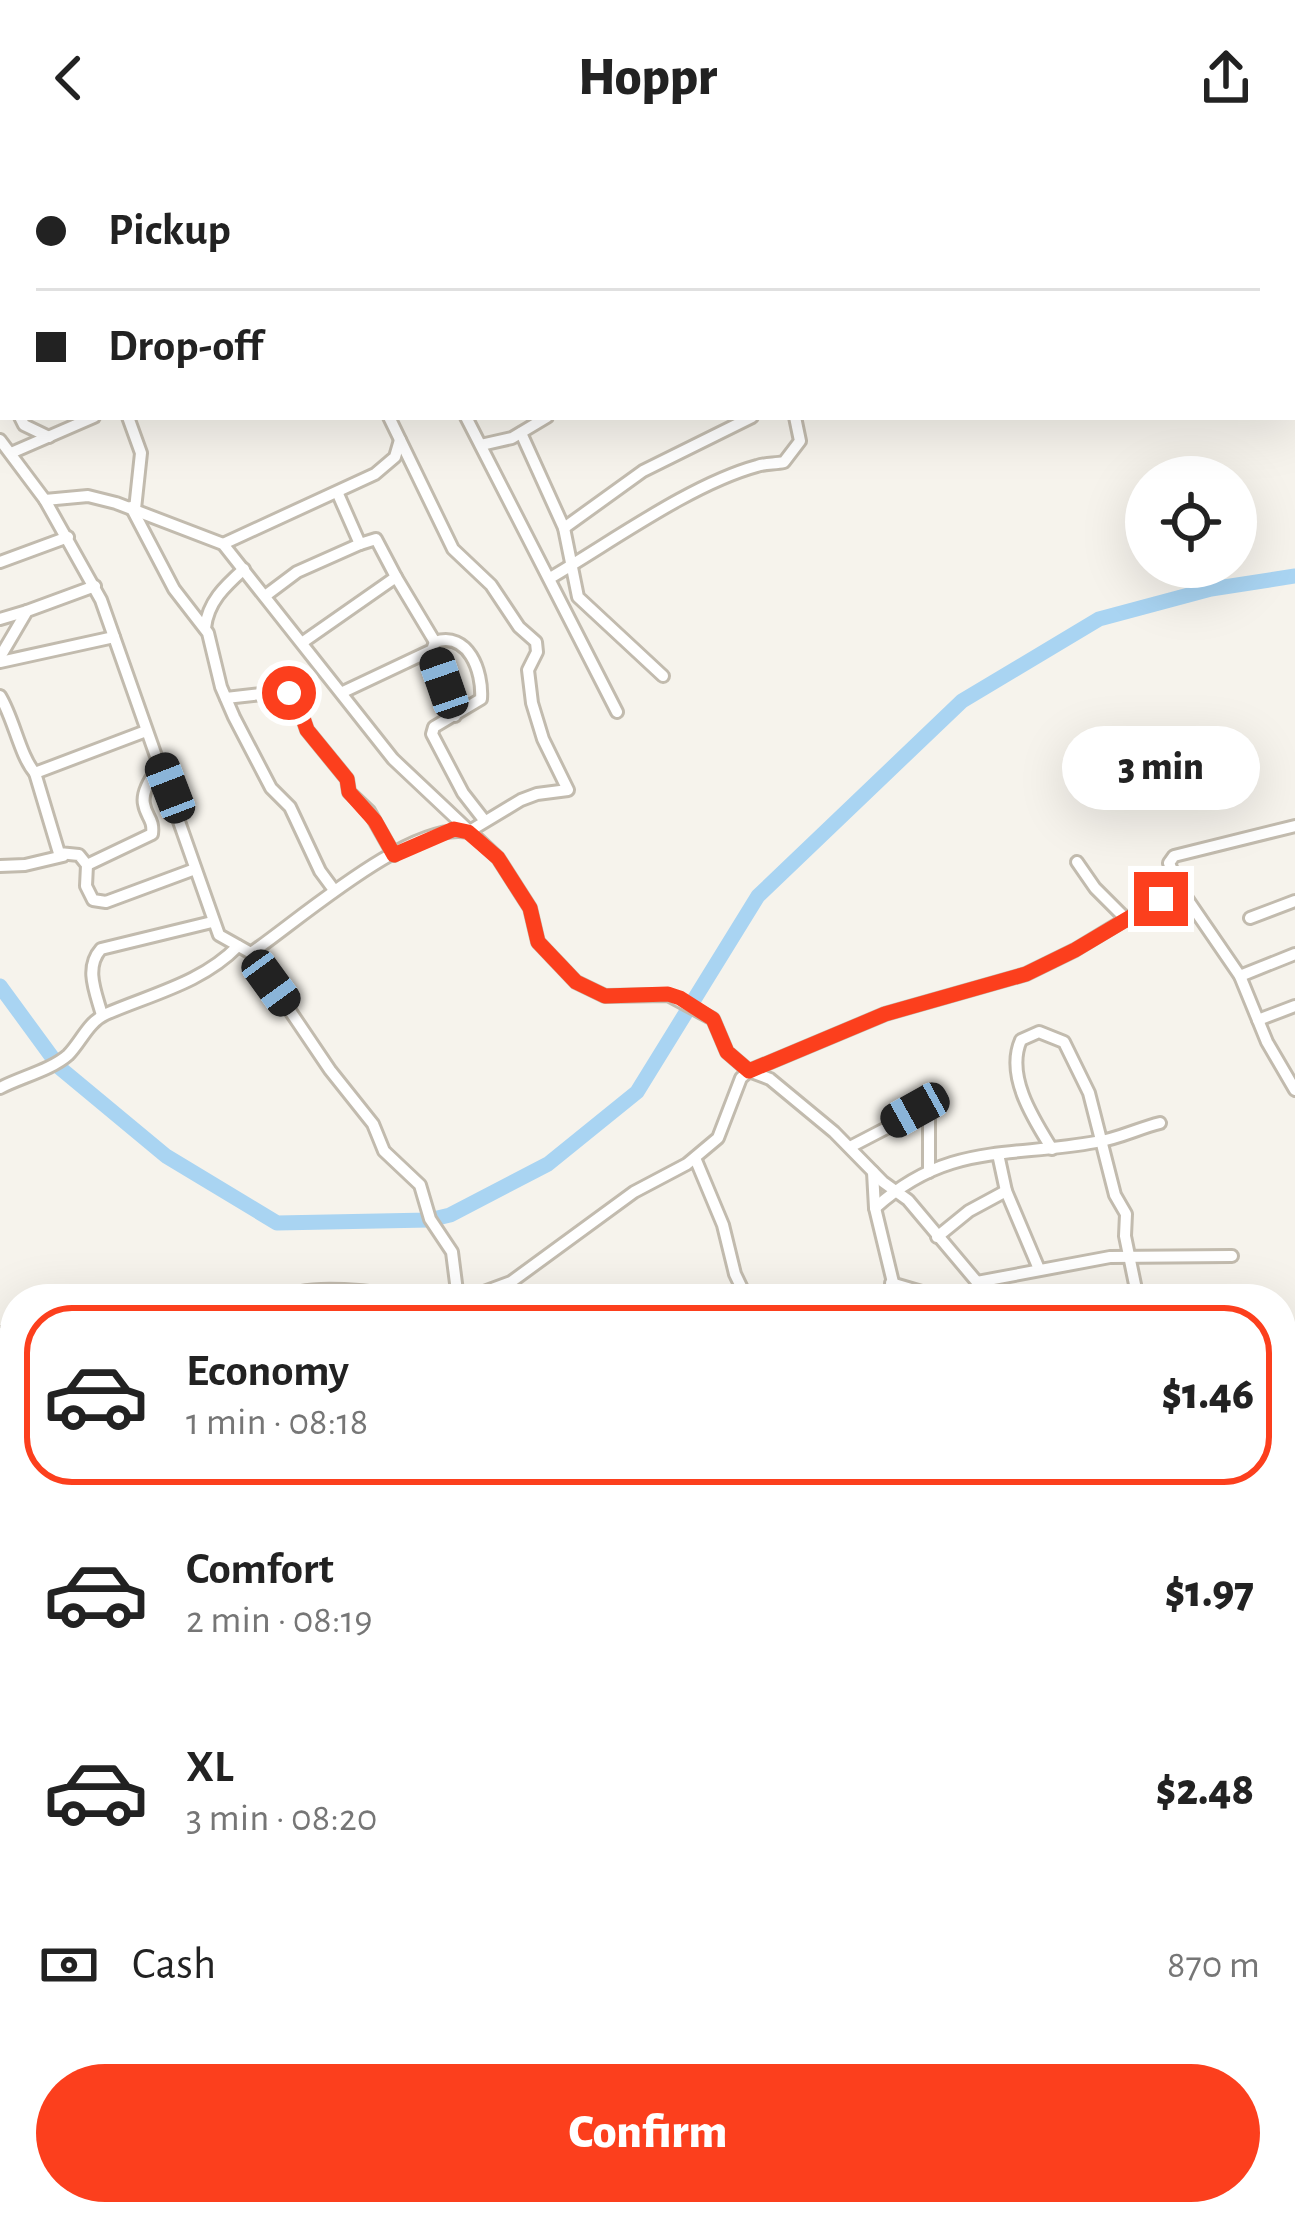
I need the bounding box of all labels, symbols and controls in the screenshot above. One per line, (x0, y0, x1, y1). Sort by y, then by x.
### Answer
icon: back (36, 45, 102, 111)
icon: share (1193, 45, 1259, 111)
text: Hoppr (578, 51, 717, 105)
text: Pickup (108, 208, 231, 253)
text: Drop-off (108, 324, 263, 369)
map controls (1125, 456, 1257, 588)
button: locate (1125, 456, 1257, 588)
car (415, 643, 473, 723)
route start (262, 666, 316, 720)
callout: 3 min (1062, 725, 1260, 809)
car (140, 748, 200, 828)
text: 3 min (1118, 748, 1204, 787)
route end (1134, 872, 1188, 926)
car (235, 943, 307, 1023)
car (875, 1077, 955, 1143)
icon: car (42, 1341, 150, 1449)
text: Economy (186, 1349, 349, 1394)
text: $1.46 (1161, 1372, 1254, 1417)
text: 1 min · 08:18 (186, 1403, 368, 1442)
icon: car (42, 1539, 150, 1647)
text: Comfort (186, 1547, 334, 1592)
text: $1.97 (1165, 1570, 1254, 1615)
text: 2 min · 08:19 (186, 1601, 373, 1640)
icon: car (42, 1737, 150, 1845)
text: XL (186, 1745, 234, 1790)
text: $2.48 (1156, 1768, 1254, 1813)
text: 3 min · 08:20 (186, 1799, 377, 1838)
icon: cash (36, 1932, 102, 1998)
text: Cash (132, 1942, 216, 1987)
text: 870 m (1167, 1946, 1260, 1985)
button: Confirm (36, 2064, 1260, 2202)

